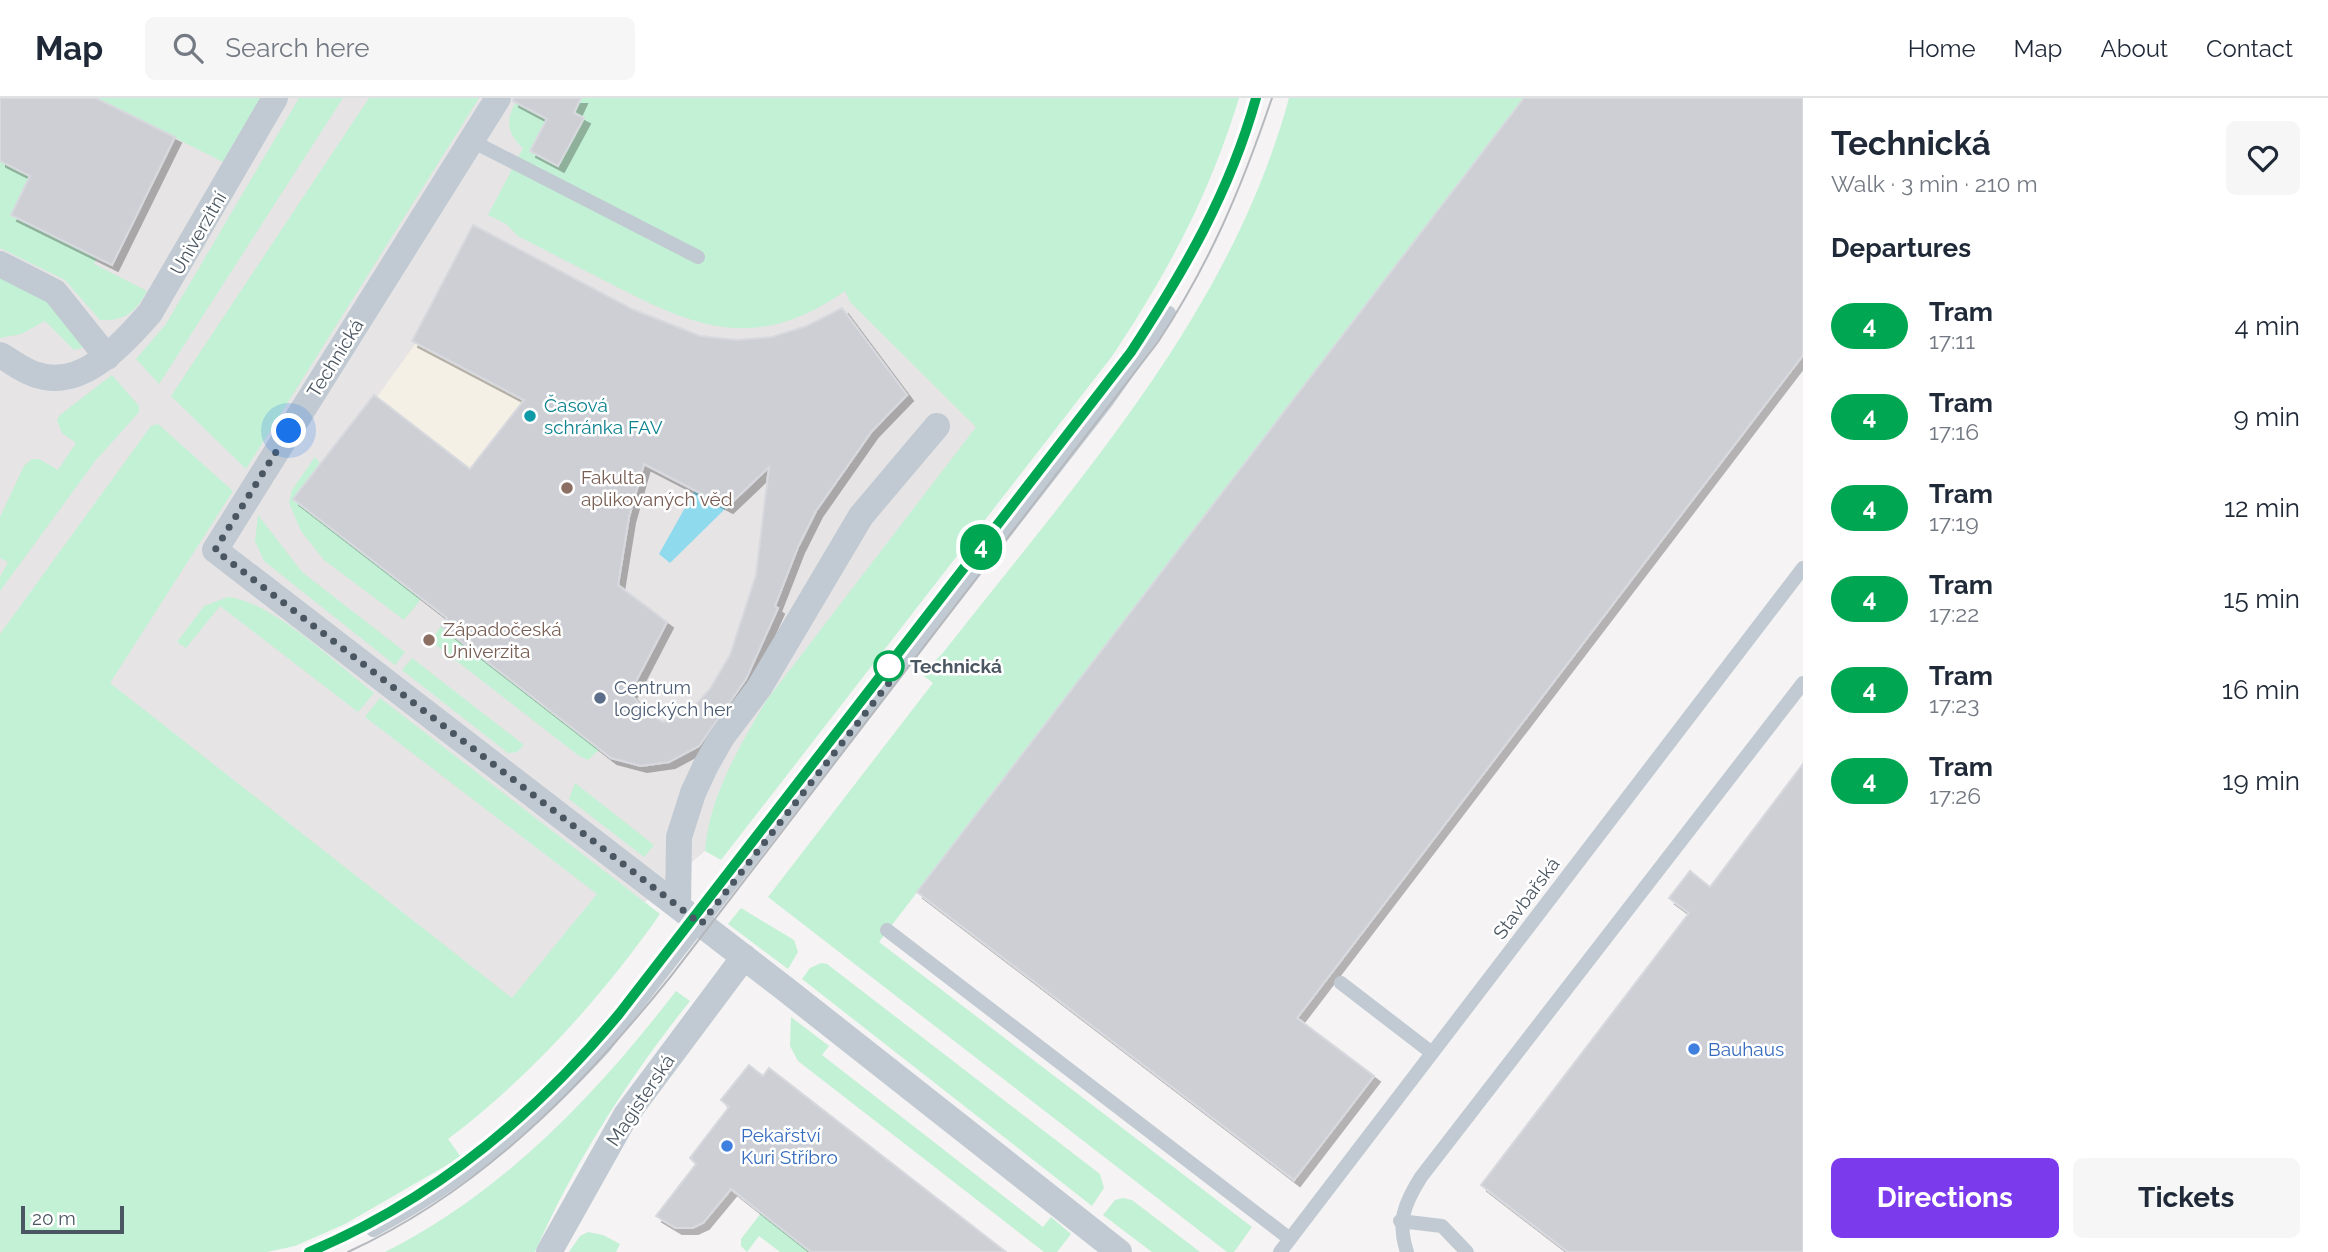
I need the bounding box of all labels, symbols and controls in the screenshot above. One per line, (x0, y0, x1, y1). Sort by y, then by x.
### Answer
search box (145, 17, 635, 80)
text: Map (35, 29, 103, 68)
icon: search (169, 29, 207, 67)
text: Search here (225, 33, 370, 63)
text: Home (1908, 34, 1976, 63)
text: Map (2014, 34, 2062, 63)
text: About (2100, 34, 2168, 63)
text: Contact (2206, 34, 2293, 63)
button: heart (2226, 121, 2300, 195)
text: Technická (1831, 124, 1991, 163)
text: Walk · 3 min · 210 m (1831, 170, 2038, 197)
street label: Univerzitní (165, 187, 231, 278)
text: Departures (1831, 233, 1971, 263)
text: Tram (1929, 297, 1993, 327)
text: 4 (1863, 311, 1876, 340)
text: 4 min (2234, 311, 2300, 341)
street label: Technická (302, 315, 368, 401)
text: 17:11 (1929, 327, 1975, 354)
text: Tram (1929, 388, 1993, 418)
place label: Časová schránka FAV (544, 394, 663, 438)
text: 4 (1863, 402, 1876, 431)
text: 9 min (2233, 402, 2300, 432)
marker: Časová schránka FAV (522, 408, 538, 424)
your location (271, 413, 306, 448)
text: 17:16 (1929, 418, 1979, 445)
place label: Fakulta aplikovaných věd (581, 466, 733, 510)
text: Tram (1929, 479, 1993, 509)
marker: Fakulta aplikovaných věd (559, 480, 575, 496)
text: 4 (1863, 493, 1876, 522)
text: 12 min (2224, 493, 2300, 523)
text: 17:19 (1929, 509, 1979, 536)
line badge: 4 (958, 524, 1004, 570)
text: 4 (974, 532, 988, 561)
text: Tram (1929, 570, 1993, 600)
text: 4 (1863, 584, 1876, 613)
text: 15 min (2223, 584, 2300, 614)
text: 17:22 (1929, 600, 1979, 627)
place label: Západočeská Univerzita (443, 618, 562, 662)
marker: Západočeská Univerzita (421, 632, 437, 648)
marker: Technická (874, 651, 904, 681)
place label: Technická (910, 655, 1002, 677)
text: Tram (1929, 661, 1993, 691)
text: 4 (1863, 675, 1876, 704)
text: 16 min (2222, 675, 2300, 705)
place label: Centrum logických her (614, 676, 732, 720)
marker: Centrum logických her (592, 690, 608, 706)
text: 17:23 (1929, 691, 1980, 718)
text: Tram (1929, 752, 1993, 782)
text: 4 (1863, 766, 1876, 795)
text: 19 min (2222, 766, 2300, 796)
text: 17:26 (1929, 782, 1981, 809)
street label: Stavbařská (1488, 853, 1564, 943)
place label: Bauhaus (1708, 1038, 1784, 1060)
marker: Bauhaus (1686, 1041, 1702, 1057)
street label: Magisterská (601, 1050, 679, 1150)
place label: Pekařství Kuri Stříbro (741, 1124, 838, 1168)
marker: Pekařství Kuri Stříbro (719, 1138, 735, 1154)
button: Directions (1831, 1158, 2059, 1238)
button: Tickets (2073, 1158, 2300, 1238)
scale bar (21, 1203, 124, 1235)
text: 20 m (32, 1207, 76, 1229)

